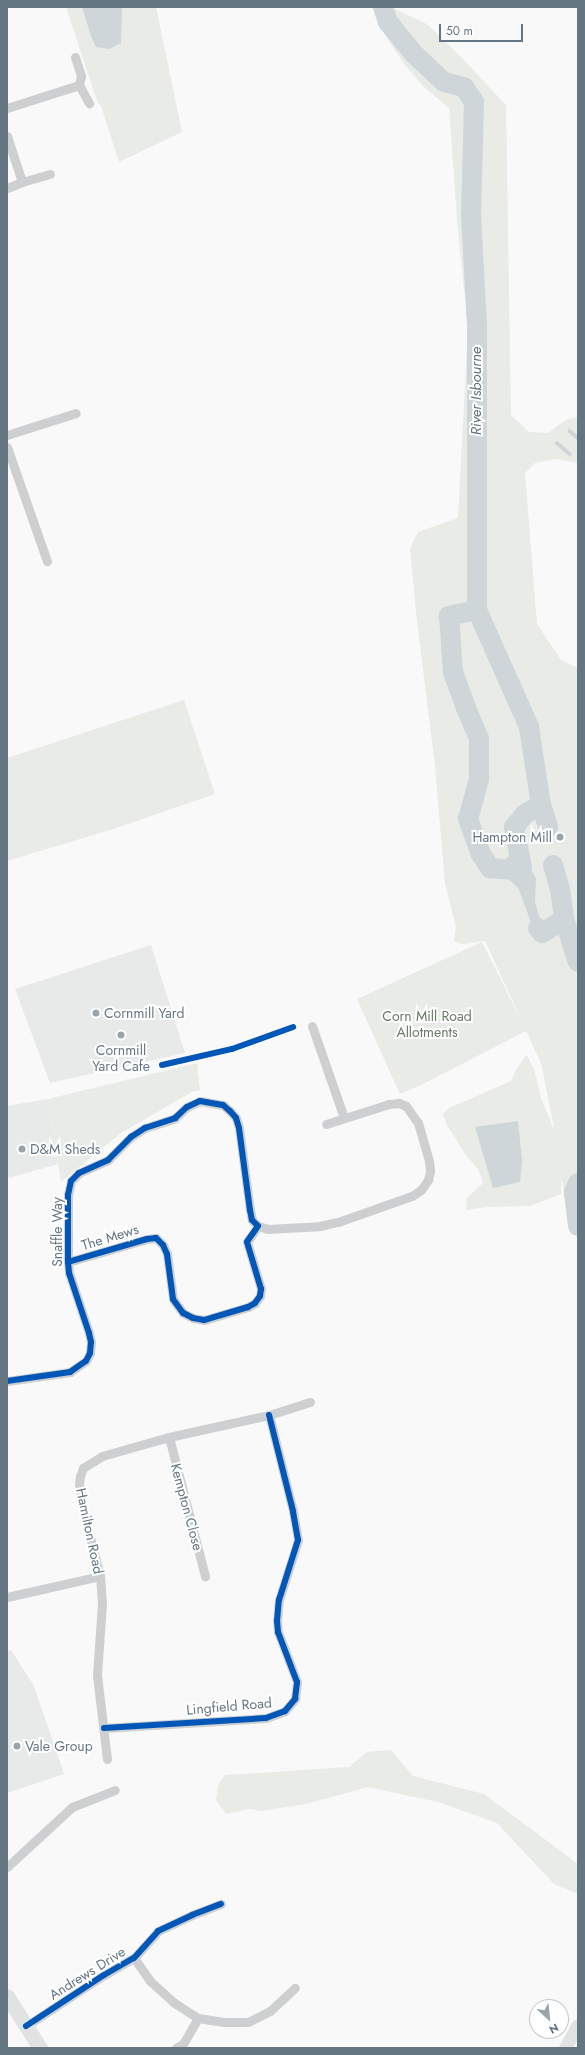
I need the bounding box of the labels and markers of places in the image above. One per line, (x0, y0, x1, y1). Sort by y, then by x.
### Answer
place label: Hampton Mill (472, 829, 552, 845)
marker: Hampton Mill (555, 832, 565, 842)
place label: Cornmill Yard (104, 1005, 185, 1021)
marker: Cornmill Yard (91, 1008, 101, 1018)
marker: Cornmill Yard Cafe (116, 1030, 126, 1040)
place label: Cornmill Yard Cafe (92, 1042, 150, 1074)
place label: D&M Sheds (30, 1141, 100, 1157)
marker: D&M Sheds (17, 1144, 27, 1154)
place label: Vale Group (25, 1738, 93, 1754)
marker: Vale Group (12, 1741, 22, 1751)

